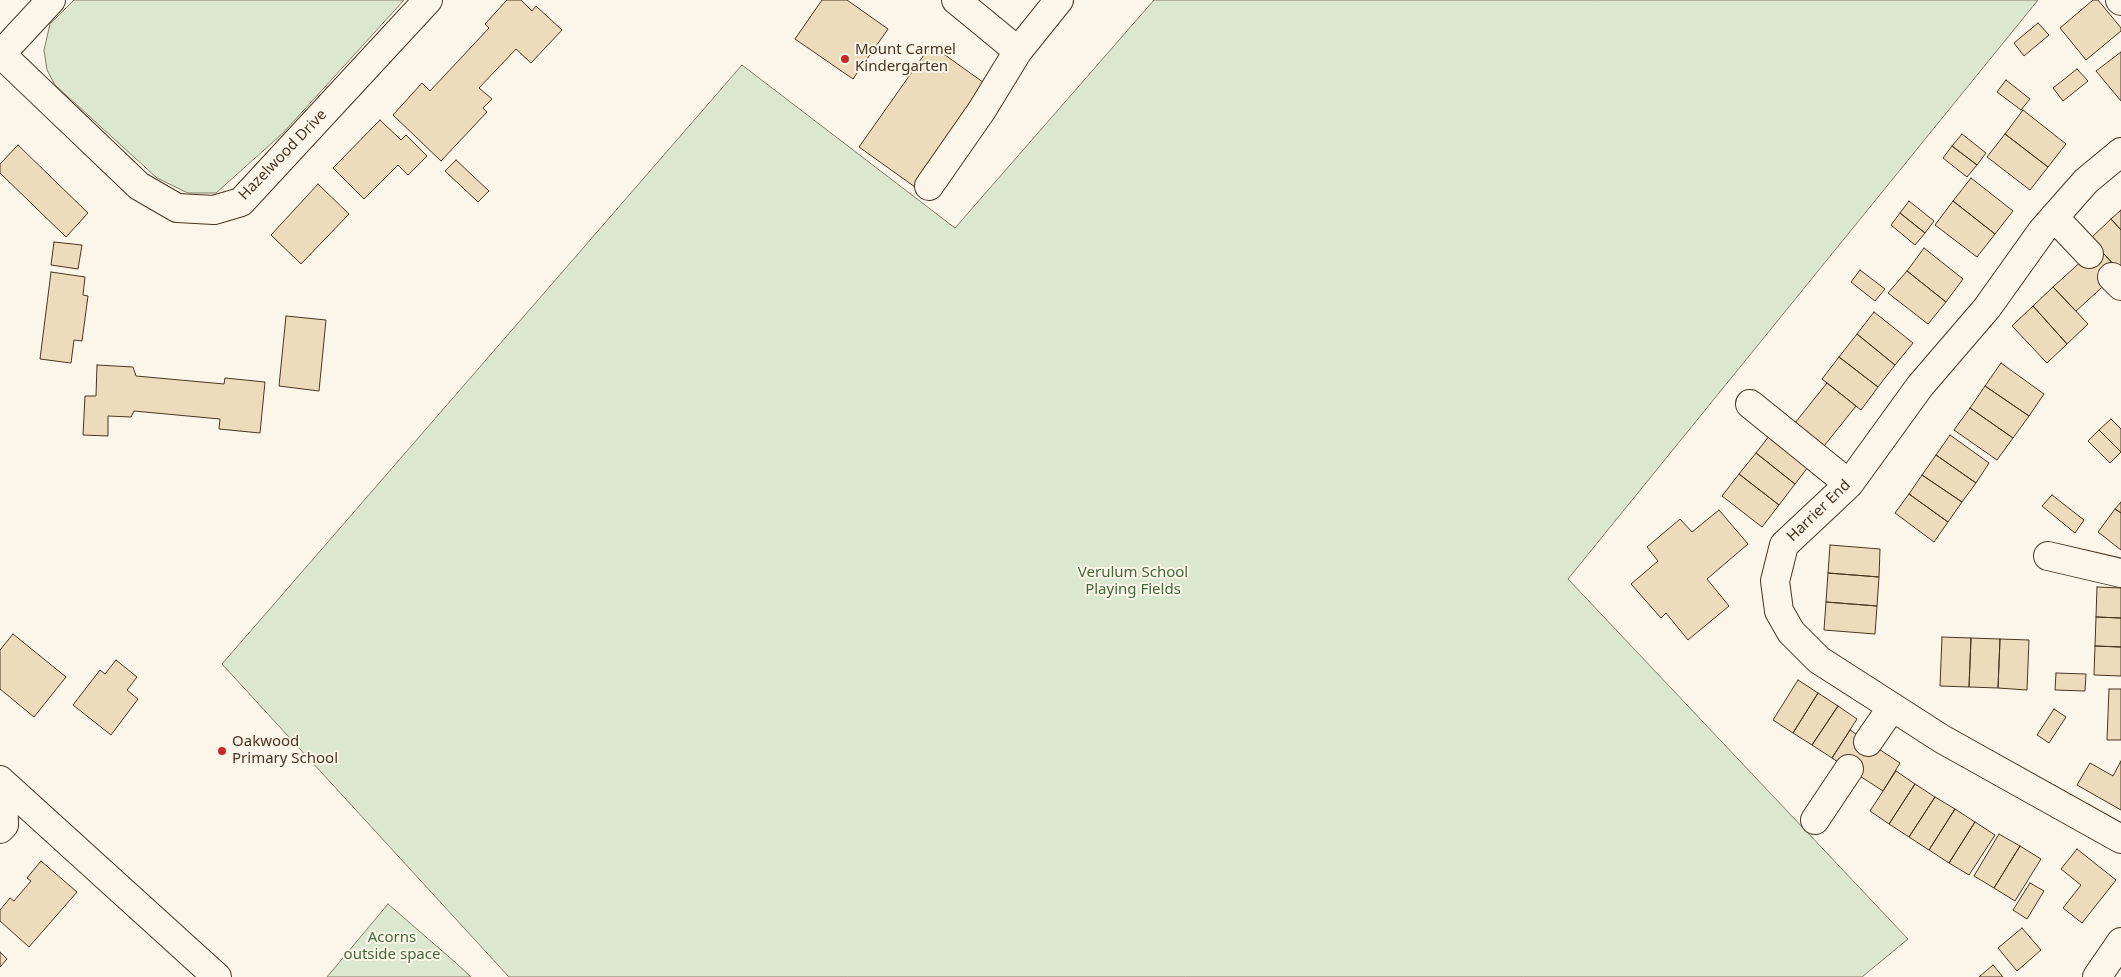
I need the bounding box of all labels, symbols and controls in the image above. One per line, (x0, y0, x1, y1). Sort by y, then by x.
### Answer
place label: Mount Carmel Kindergarten (855, 41, 956, 76)
marker: Mount Carmel Kindergarten (839, 53, 851, 65)
street label: Hazelwood Drive (235, 106, 331, 204)
street label: Harrier End (1784, 476, 1854, 546)
park label: Verulum School Playing Fields (1078, 564, 1188, 599)
place label: Oakwood Primary School (232, 733, 338, 768)
marker: Oakwood Primary School (216, 745, 228, 757)
park label: Acorns outside space (344, 929, 440, 964)

